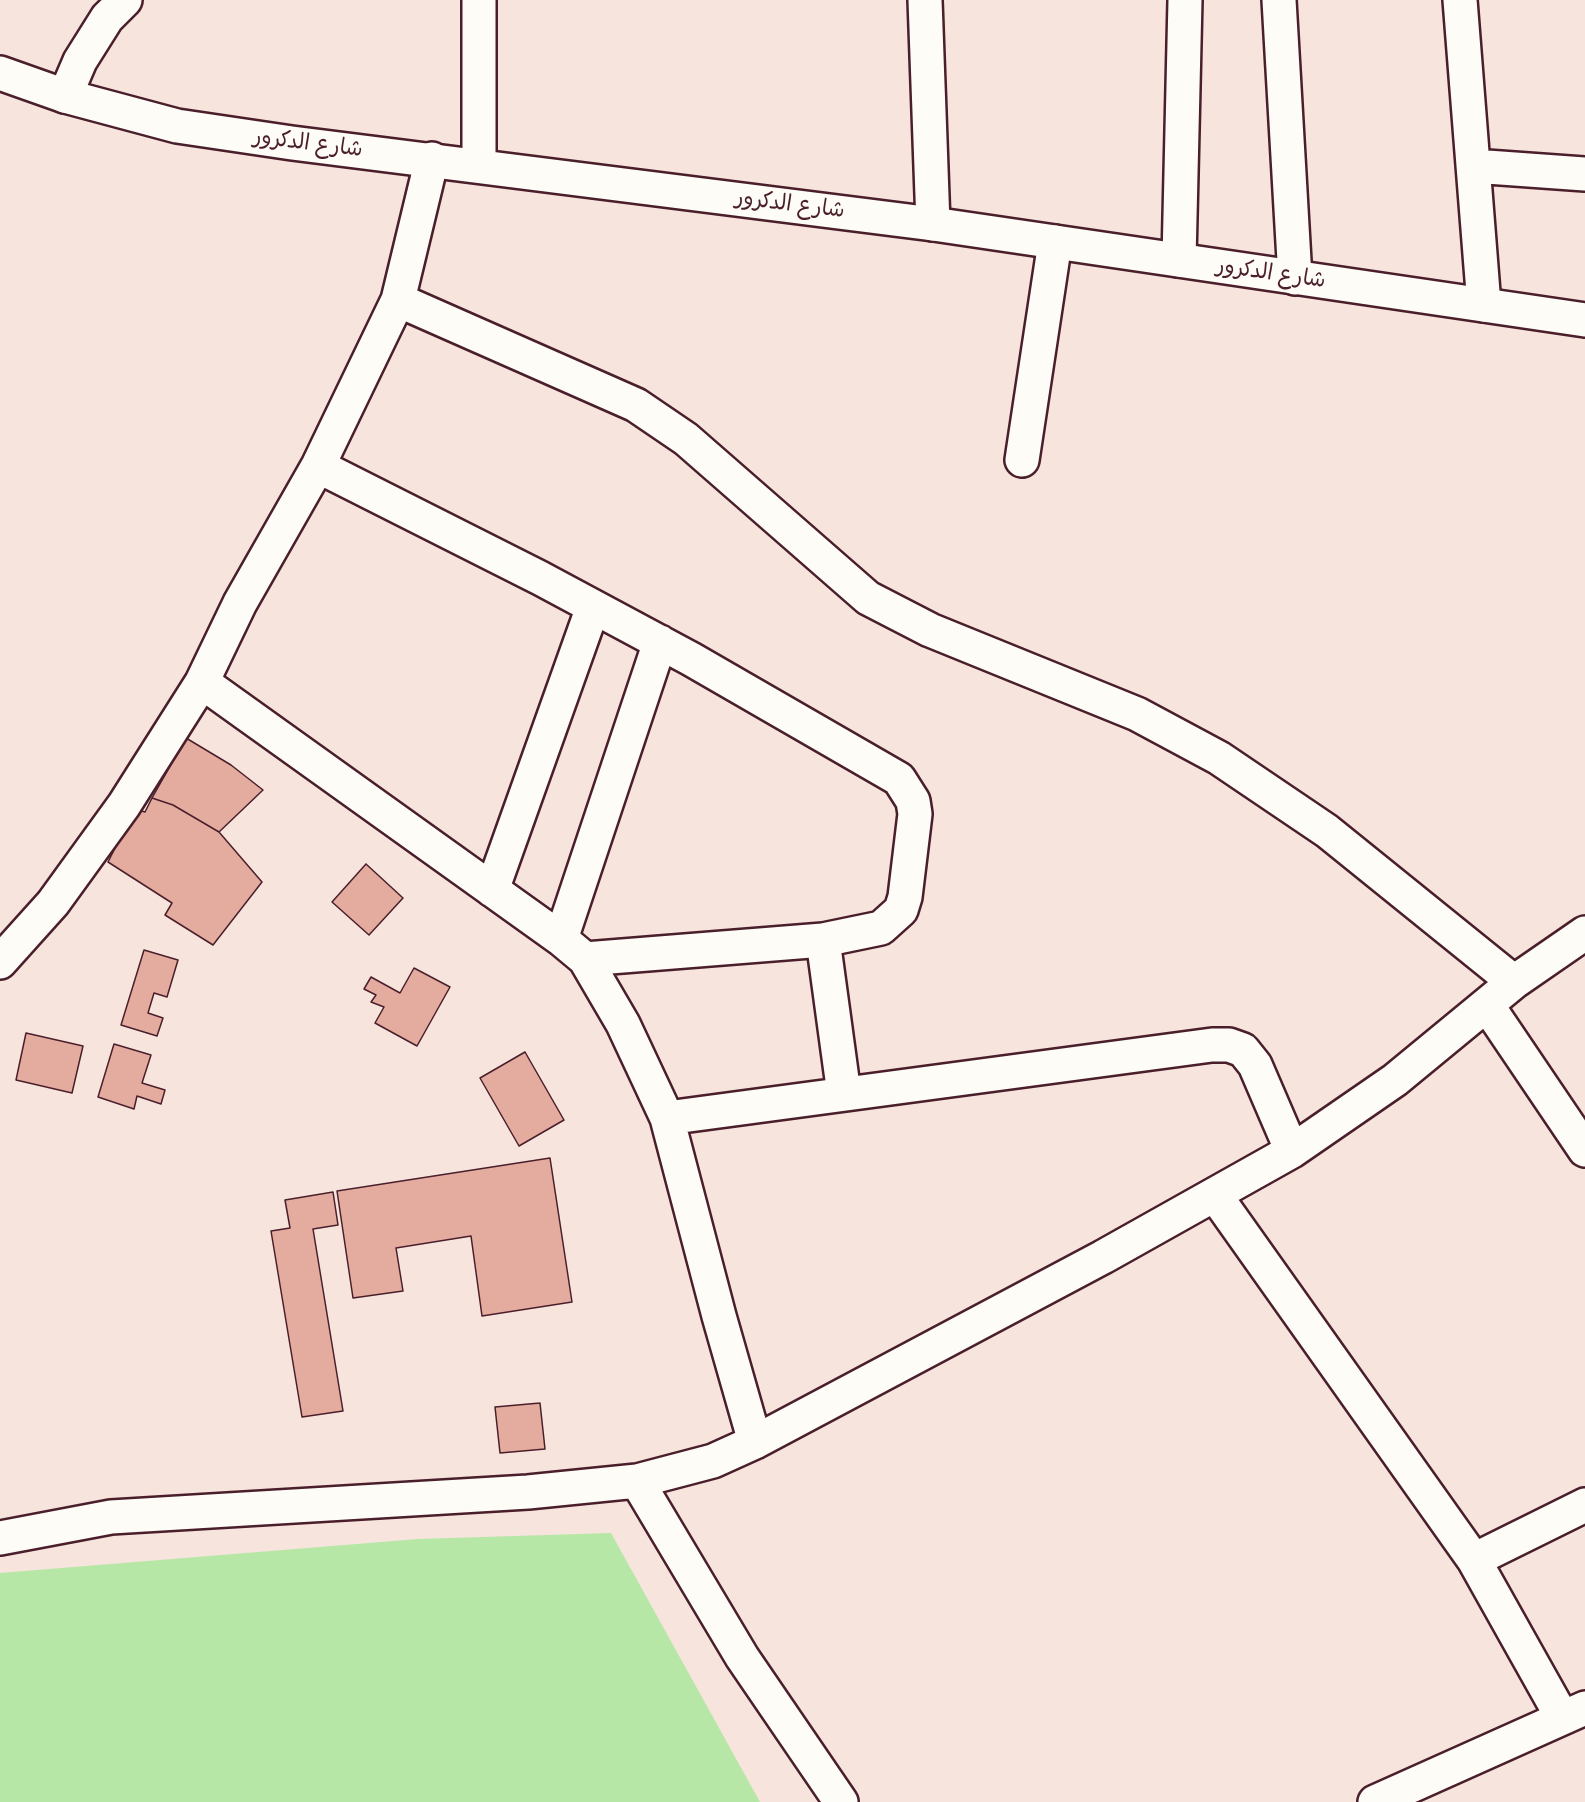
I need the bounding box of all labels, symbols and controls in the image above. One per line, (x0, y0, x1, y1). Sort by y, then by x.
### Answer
street label: شارع الدكرور (252, 124, 364, 164)
street label: شارع الدكرور (734, 185, 846, 225)
street label: شارع الدكرور (1215, 253, 1327, 295)

